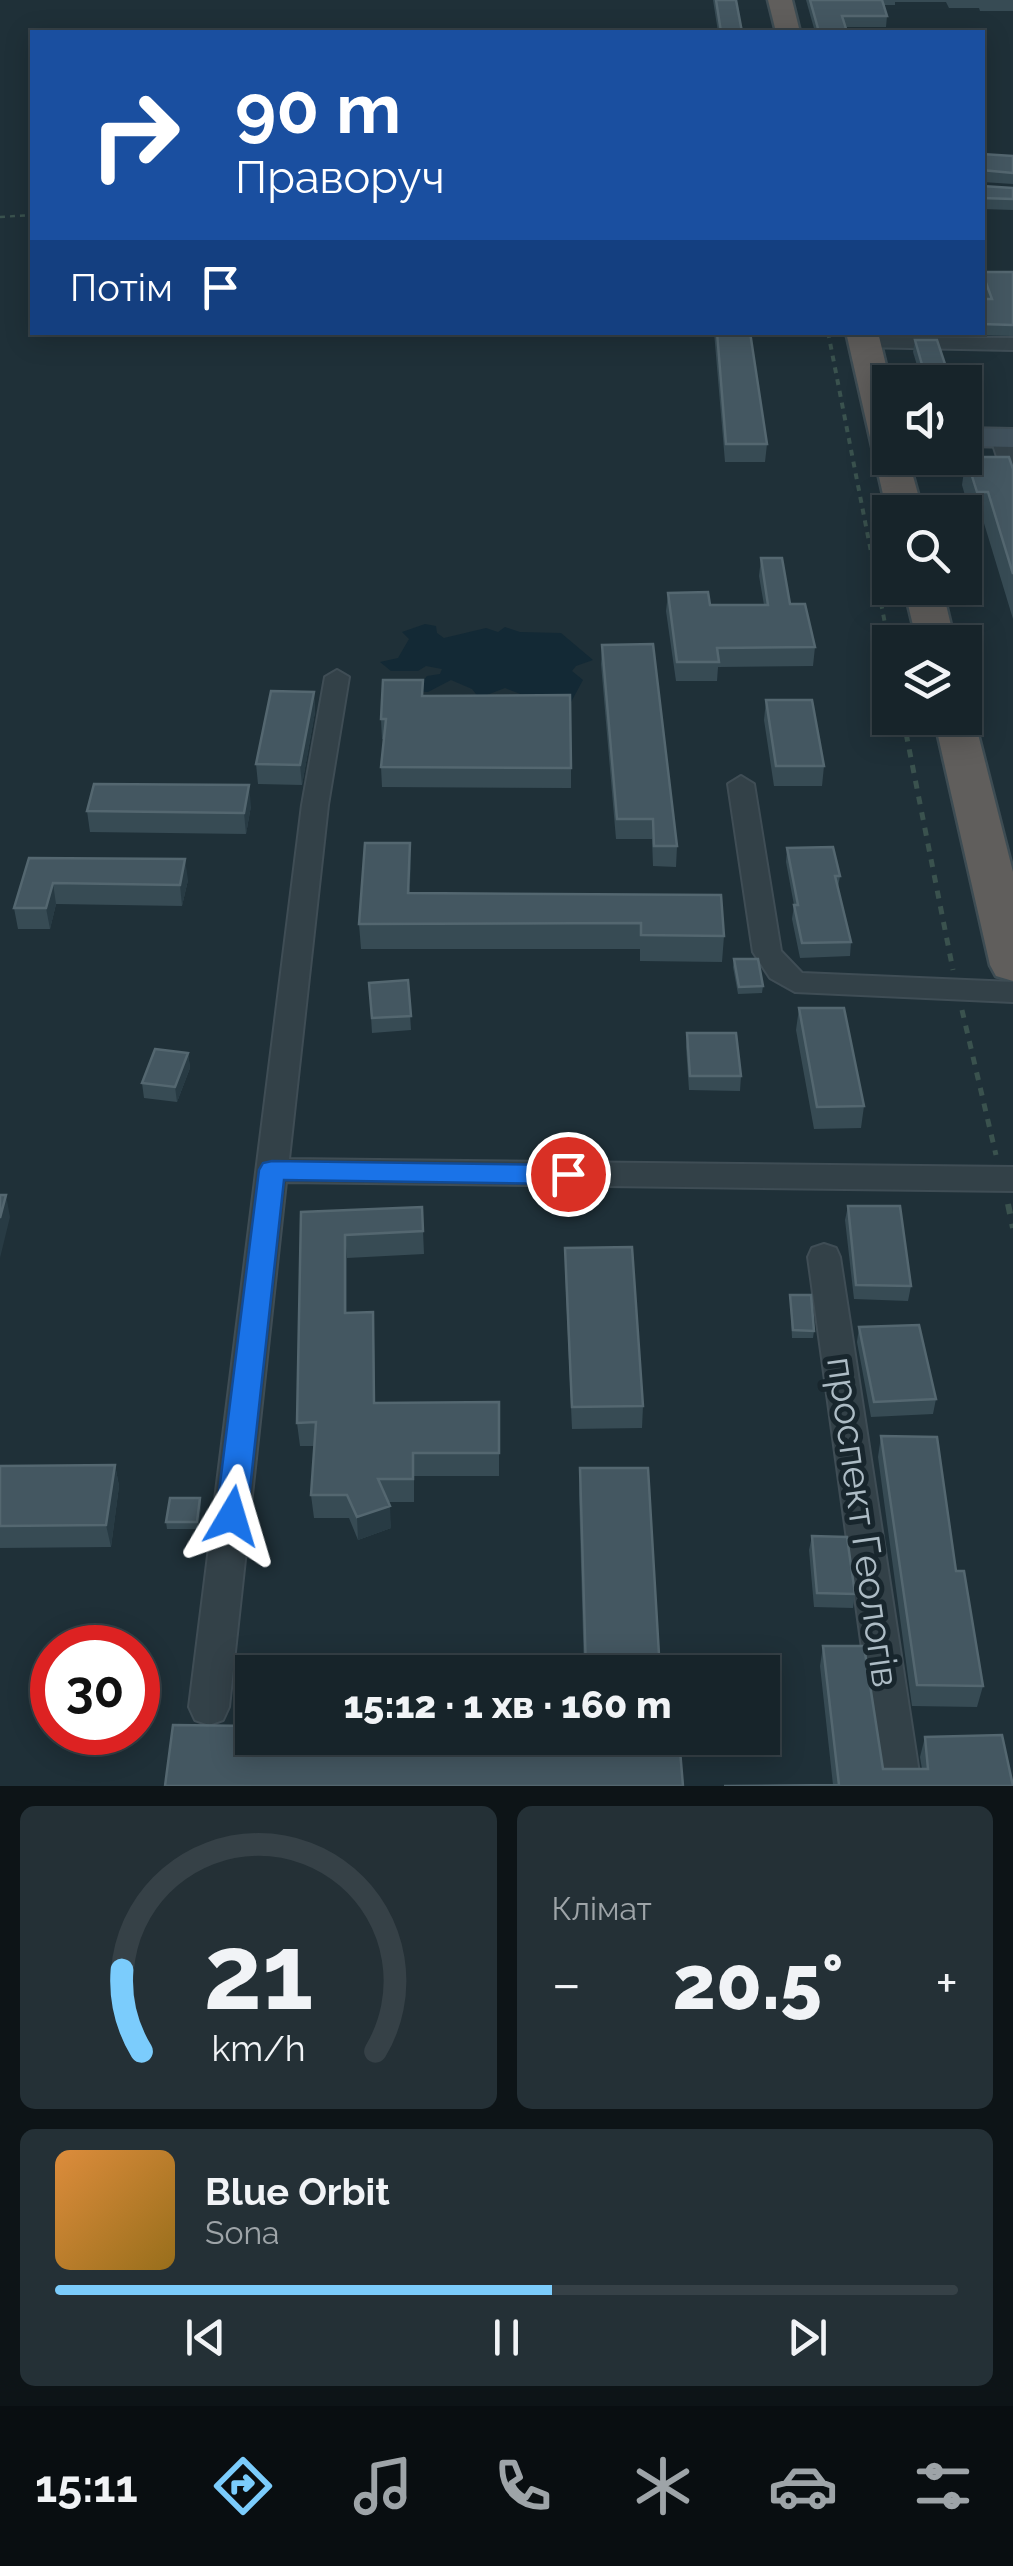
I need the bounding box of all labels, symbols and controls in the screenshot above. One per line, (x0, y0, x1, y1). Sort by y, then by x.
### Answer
text: 90 m (235, 67, 401, 149)
icon: right (70, 70, 200, 200)
text: Праворуч (235, 151, 445, 204)
icon: arrive (193, 260, 248, 315)
text: Потім (70, 265, 173, 310)
map controls (872, 365, 982, 735)
button: sound (872, 365, 982, 475)
button: search (872, 495, 982, 605)
button: layers (872, 625, 982, 735)
pin (526, 1132, 611, 1217)
icon: arrive (541, 1147, 596, 1202)
street label: проспект Геологів (818, 1354, 909, 1690)
position arrow (180, 1464, 284, 1568)
speed limit sign: 30 (30, 1625, 160, 1755)
text: 15:12 · 1 хв · 160 m (343, 1682, 672, 1727)
text: Клімат (552, 1890, 652, 1927)
text: 21 (203, 1911, 313, 2033)
text: 20.5° (673, 1938, 844, 2027)
text: − (552, 1951, 581, 2016)
text: + (935, 1951, 958, 2016)
text: km/h (211, 2027, 305, 2069)
text: Blue Orbit (205, 2169, 390, 2214)
text: Sona (205, 2214, 280, 2251)
icon: previous (178, 2310, 233, 2365)
icon: pause (479, 2310, 534, 2365)
icon: next (780, 2310, 835, 2365)
icon: directions (208, 2451, 278, 2521)
icon: music (348, 2451, 418, 2521)
icon: phone (488, 2451, 558, 2521)
icon: climate (628, 2451, 698, 2521)
icon: car (768, 2451, 838, 2521)
icon: filters (908, 2451, 978, 2521)
text: 15:11 (35, 2460, 138, 2513)

